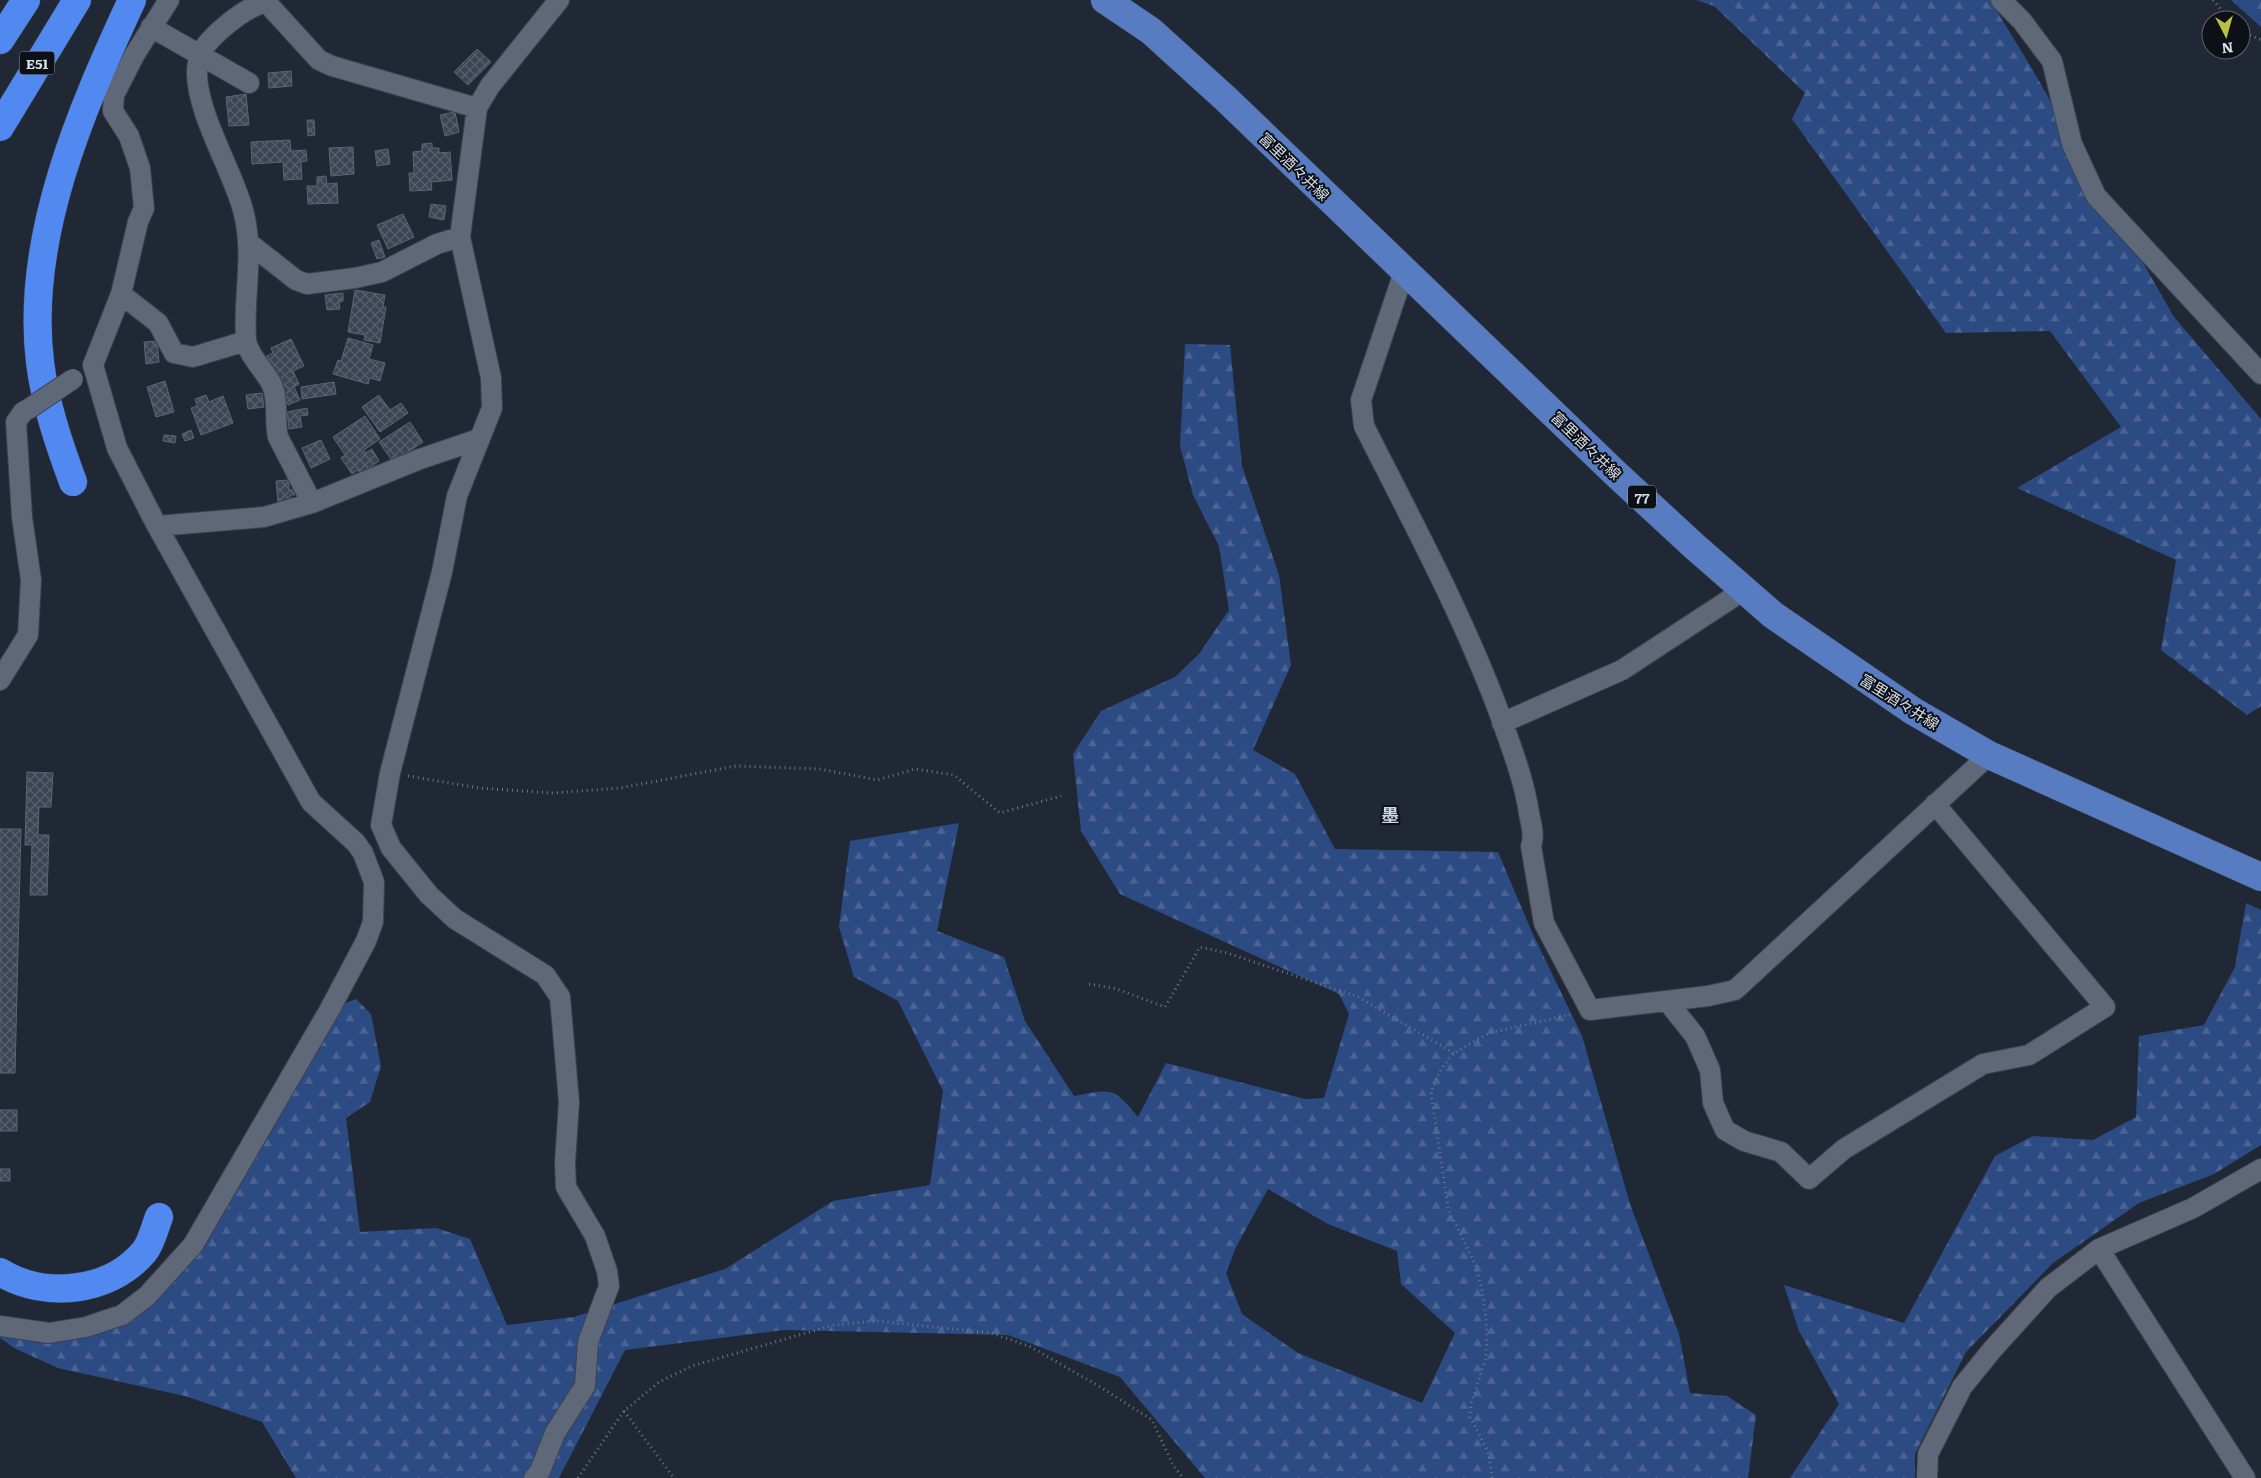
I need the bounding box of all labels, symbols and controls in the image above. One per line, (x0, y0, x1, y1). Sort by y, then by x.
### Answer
north arrow (2201, 10, 2251, 60)
text: N (2220, 38, 2234, 60)
road number: E51 (20, 52, 54, 74)
street label: 富里酒々井線 (1255, 126, 1335, 206)
street label: 富里酒々井線 (1547, 405, 1627, 485)
road number: 77 (1628, 486, 1656, 508)
street label: 富里酒々井線 (1856, 667, 1944, 735)
district label: 墨 (1381, 801, 1399, 828)

